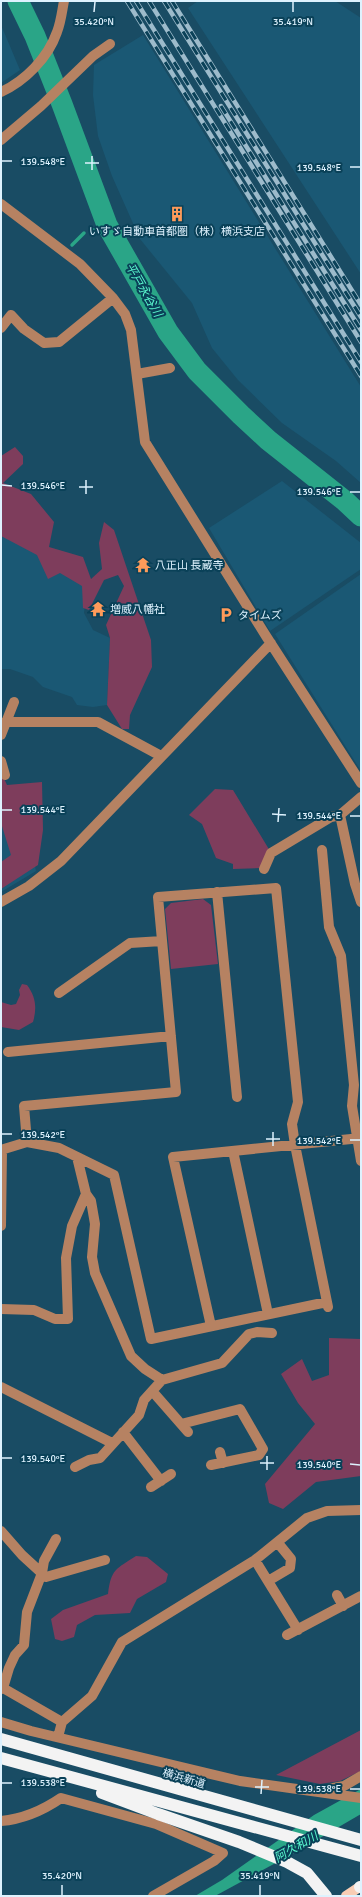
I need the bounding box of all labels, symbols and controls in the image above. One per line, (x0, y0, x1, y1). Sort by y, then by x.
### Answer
text: 35.420°N (74, 16, 114, 28)
text: 35.419°N (273, 16, 313, 28)
text: 139.548°E (21, 156, 66, 168)
text: 139.548°E (297, 162, 342, 174)
building icon: いすゞ自動車首都圏（株）横浜支店 (168, 205, 186, 223)
place label: いすゞ自動車首都圏（株）横浜支店 (89, 225, 265, 238)
water label: 平戸永谷川 (122, 261, 166, 322)
text: 139.546°E (21, 480, 66, 492)
text: 139.546°E (297, 486, 342, 498)
temple icon: 八正山 長蔵寺 (134, 556, 152, 574)
place label: 八正山 長蔵寺 (155, 559, 223, 572)
temple icon: 増威八幡社 (89, 600, 107, 618)
place label: 増威八幡社 (110, 603, 165, 616)
parking icon: タイムズ (217, 606, 235, 624)
place label: タイムズ (238, 609, 282, 622)
text: 139.544°E (21, 804, 66, 816)
text: 139.544°E (297, 810, 342, 822)
text: 139.542°E (21, 1129, 66, 1141)
text: 139.542°E (297, 1135, 342, 1147)
text: 139.540°E (21, 1453, 66, 1465)
text: 139.540°E (297, 1459, 342, 1471)
street label: 横浜新道 (161, 1766, 207, 1791)
text: 139.538°E (21, 1777, 66, 1789)
text: 139.538°E (297, 1783, 342, 1795)
water label: 阿久和川 (272, 1828, 323, 1866)
text: 35.420°N (42, 1870, 82, 1882)
text: 35.419°N (240, 1870, 280, 1882)

